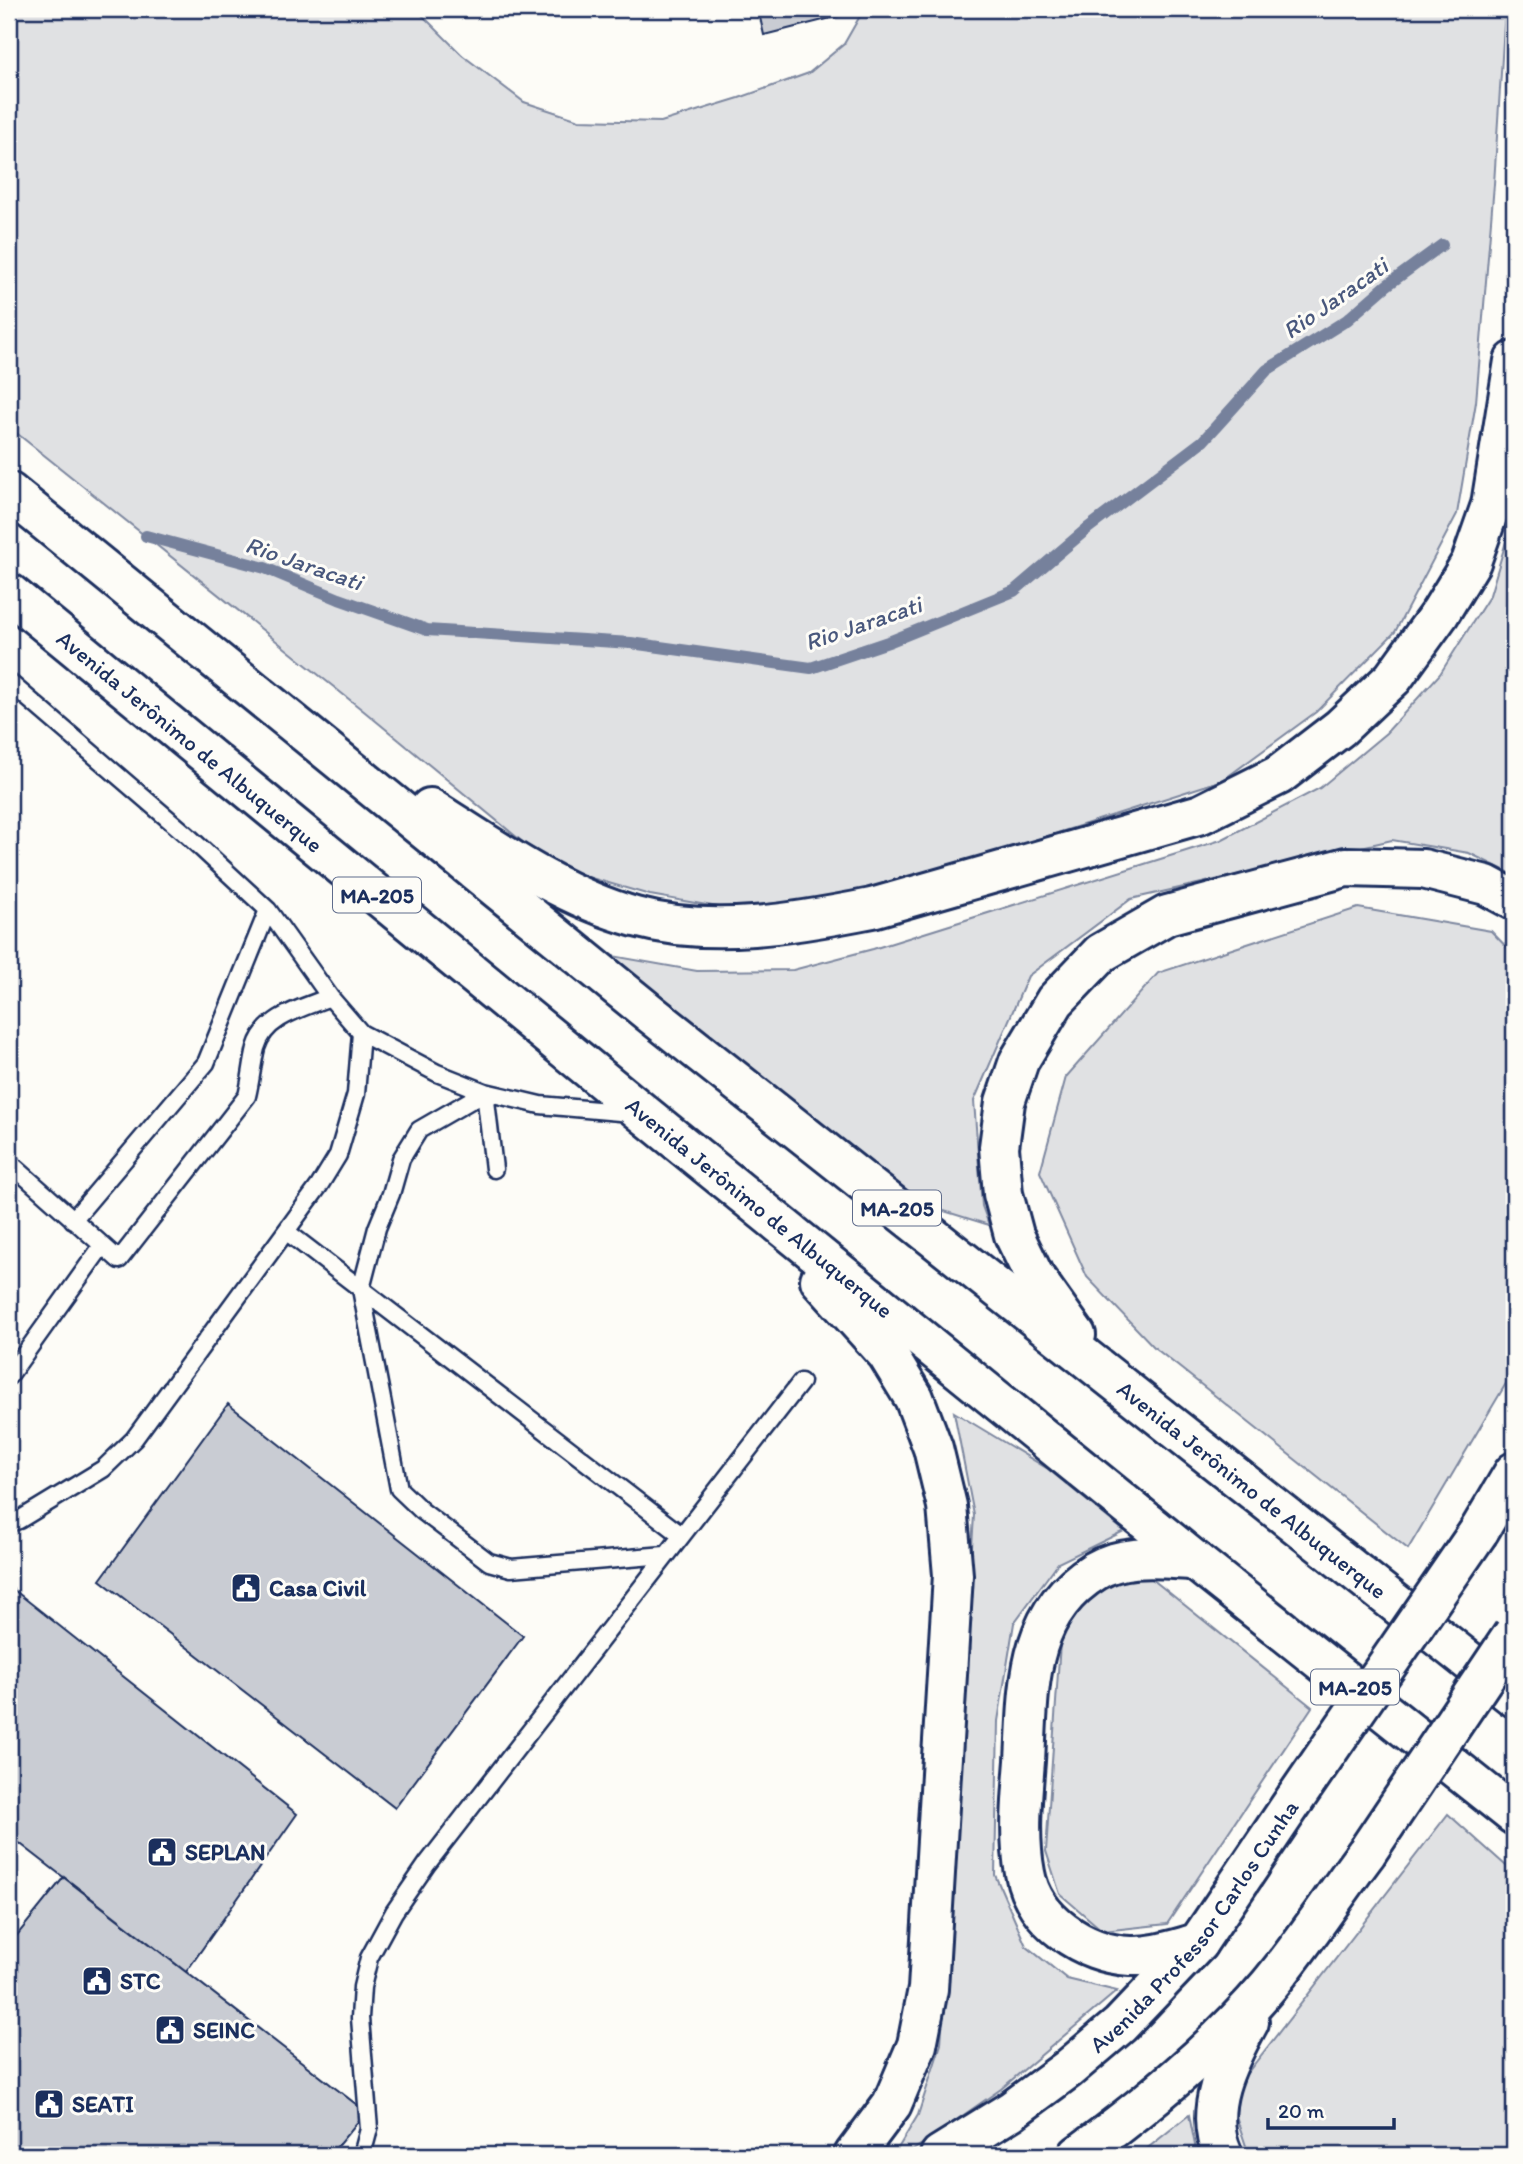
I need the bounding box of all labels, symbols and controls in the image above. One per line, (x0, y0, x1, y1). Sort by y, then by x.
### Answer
water label: Rio Jaracati (1277, 250, 1396, 345)
water label: Rio Jaracati (242, 529, 369, 597)
water label: Rio Jaracati (801, 589, 928, 657)
street label: Avenida Jerônimo de Albuquerque (51, 624, 329, 859)
road number: MA-205 (333, 878, 421, 912)
street label: Avenida Jerônimo de Albuquerque (620, 1091, 899, 1324)
road number: MA-205 (853, 1190, 941, 1226)
street label: Avenida Jerônimo de Albuquerque (1112, 1375, 1392, 1605)
public building icon: Casa Civil (229, 1571, 263, 1605)
place label: Casa Civil (269, 1574, 367, 1602)
road number: MA-205 (1311, 1670, 1399, 1704)
street label: Avenida Professor Carlos Cunha (1084, 1795, 1304, 2059)
public building icon: SEPLAN (145, 1835, 179, 1869)
place label: SEPLAN (185, 1838, 266, 1866)
public building icon: STC (80, 1964, 114, 1998)
place label: STC (120, 1967, 161, 1995)
public building icon: SEINC (153, 2013, 187, 2047)
place label: SEINC (193, 2016, 255, 2044)
public building icon: SEATI (32, 2087, 66, 2121)
scale bar (1268, 2087, 1394, 2131)
place label: SEATI (72, 2090, 134, 2118)
text: 20 m (1278, 2098, 1325, 2123)

